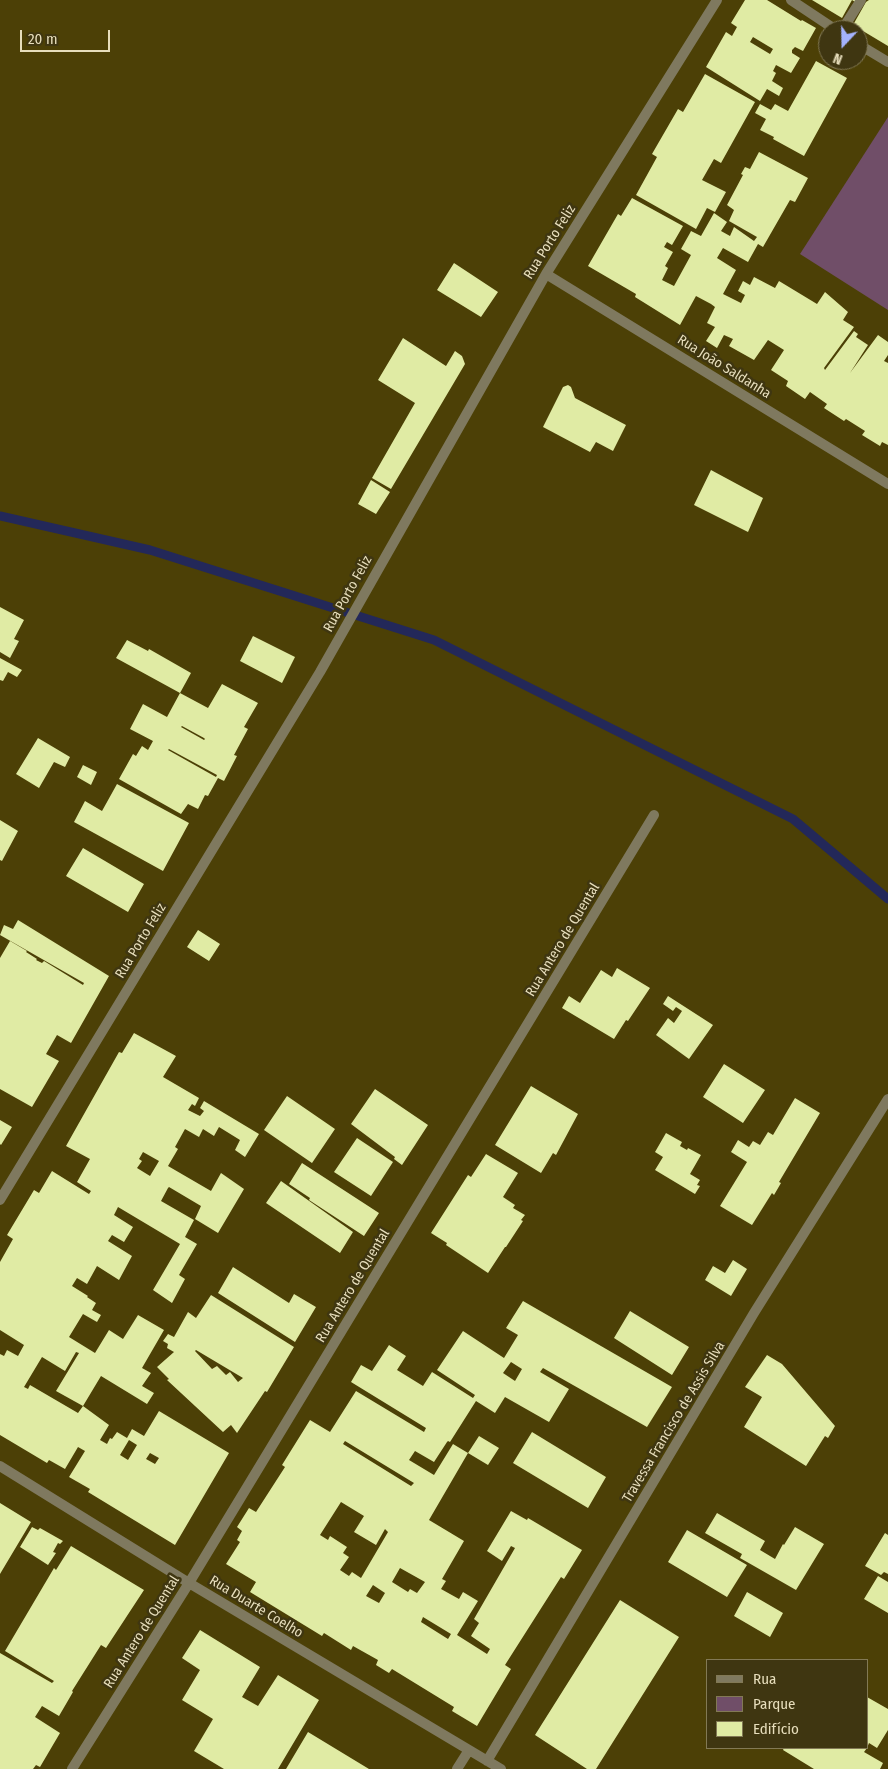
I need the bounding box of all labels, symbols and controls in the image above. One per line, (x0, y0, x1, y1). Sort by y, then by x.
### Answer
scale bar (22, 20, 112, 52)
north arrow (818, 20, 868, 70)
text: 20 m (28, 30, 58, 48)
text: N (831, 49, 845, 68)
street label: Rua Porto Feliz (520, 202, 580, 282)
street label: Rua João Saldanha (674, 332, 774, 402)
street label: Rua Porto Feliz (320, 553, 376, 635)
street label: Rua Antero de Quental (523, 880, 603, 1000)
street label: Rua Porto Feliz (112, 900, 170, 982)
street label: Rua Antero de Quental (313, 1226, 393, 1346)
street label: Travessa Francisco de Assis Silva (619, 1338, 729, 1506)
street label: Rua Duarte Coelho (206, 1572, 306, 1642)
street label: Rua Antero de Quental (101, 1573, 183, 1691)
legend (706, 1659, 868, 1749)
text: Rua (753, 1670, 776, 1688)
text: Parque (753, 1695, 796, 1713)
text: Edifício (753, 1720, 799, 1738)

